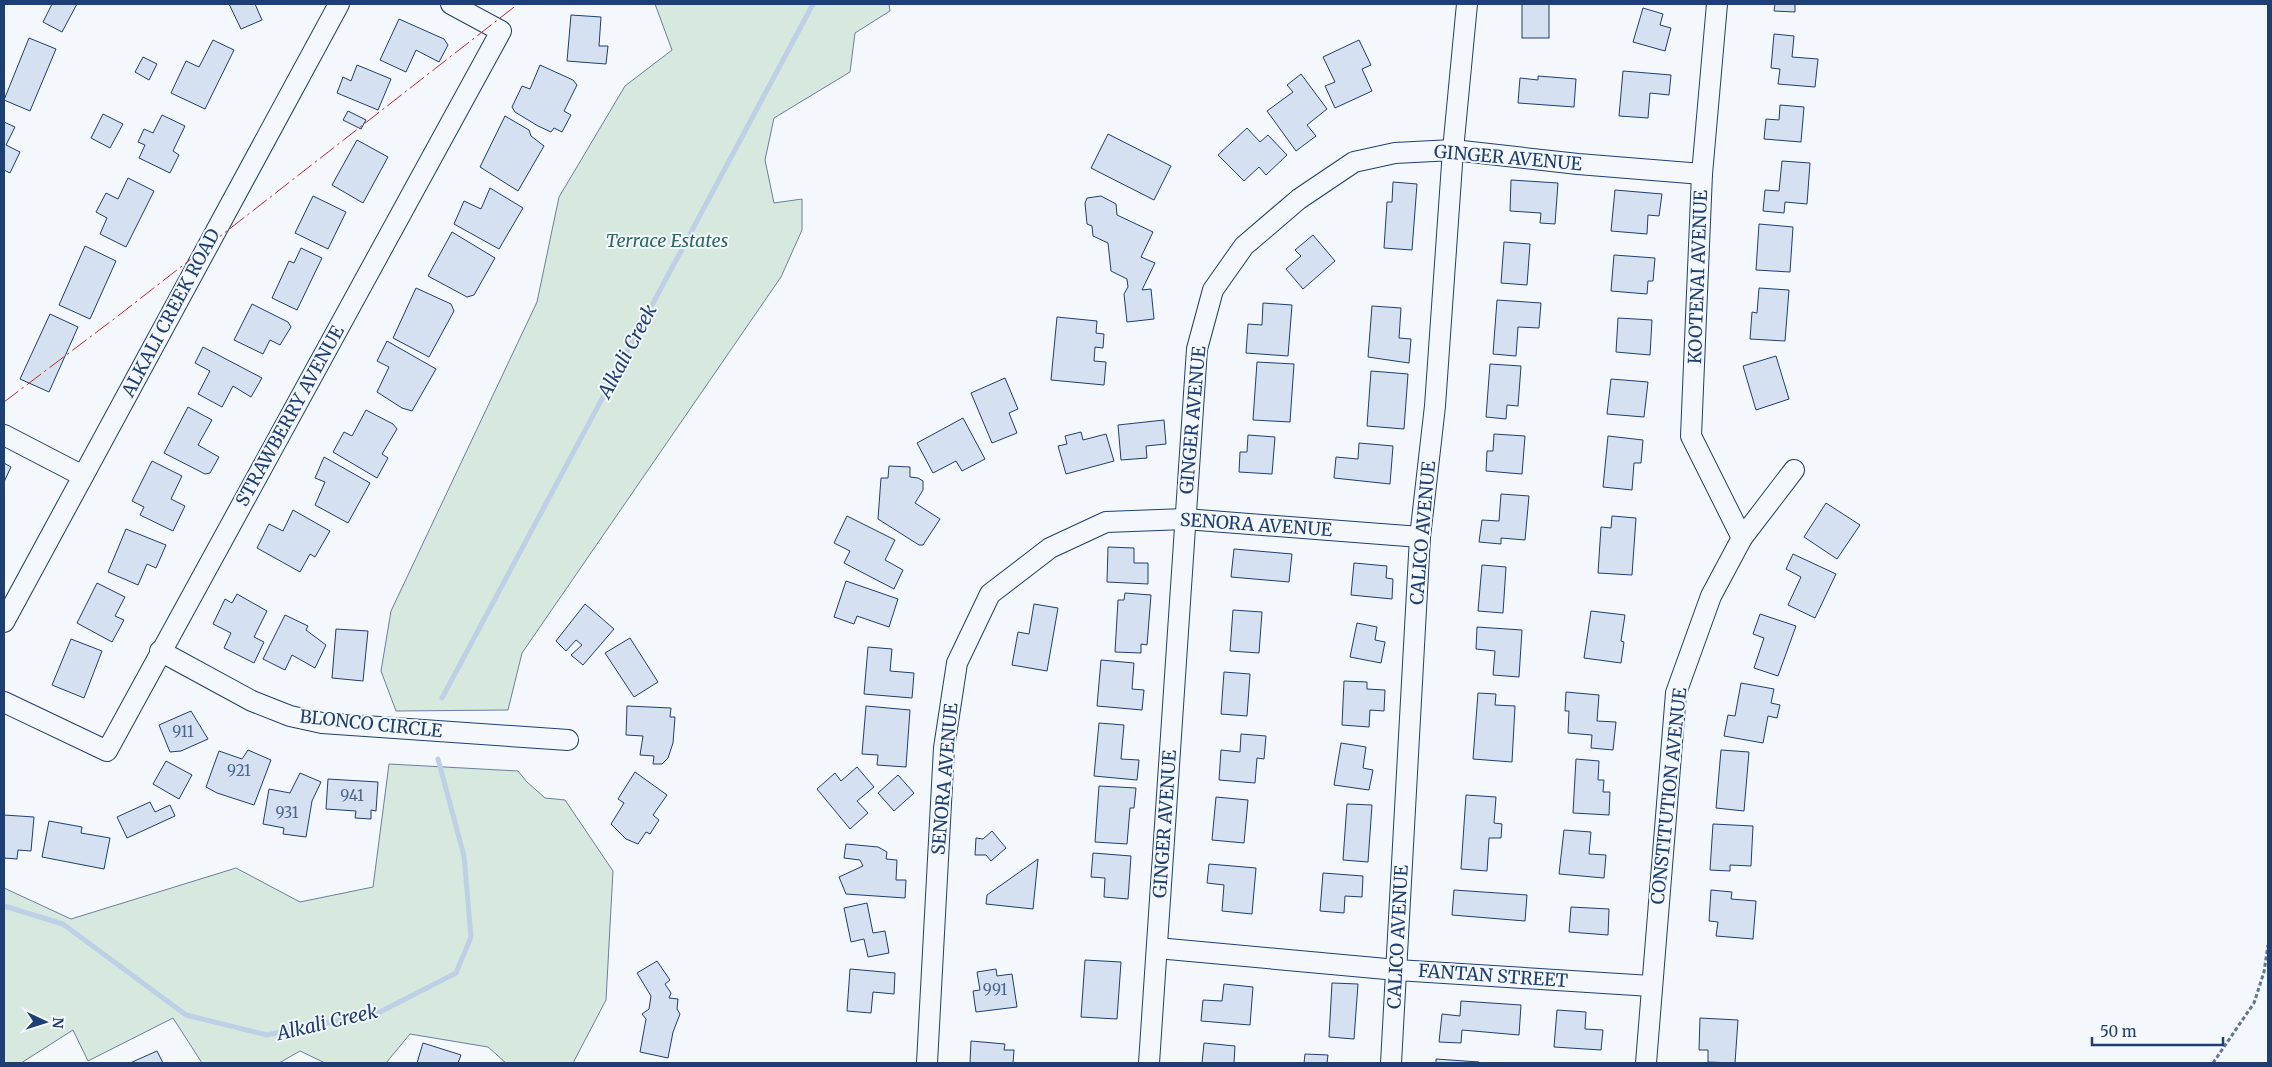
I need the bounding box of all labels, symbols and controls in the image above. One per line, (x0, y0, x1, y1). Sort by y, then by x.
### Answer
street label: GINGER AVENUE (1433, 140, 1584, 175)
street label: KOOTENAI AVENUE (1683, 189, 1712, 365)
street label: ALKALI CREEK ROAD (116, 225, 225, 402)
park label: Terrace Estates (606, 229, 728, 252)
water label: Alkali Creek (591, 300, 662, 404)
street label: STRAWBERRY AVENUE (230, 321, 349, 510)
street label: GINGER AVENUE (1175, 344, 1210, 495)
street label: CALICO AVENUE (1405, 460, 1440, 606)
street label: SENORA AVENUE (1179, 508, 1333, 541)
street label: CONSTITUTION AVENUE (1646, 686, 1691, 905)
street label: SENORA AVENUE (926, 701, 963, 856)
street label: BLONCO CIRCLE (299, 705, 444, 742)
house number: 911 (172, 722, 194, 741)
street label: GINGER AVENUE (1148, 749, 1181, 899)
house number: 921 (227, 761, 251, 780)
house number: 941 (340, 786, 364, 805)
house number: 931 (275, 803, 299, 822)
street label: CALICO AVENUE (1382, 864, 1413, 1010)
street label: FANTAN STREET (1417, 959, 1569, 992)
house number: 991 (983, 980, 1007, 999)
north arrow (20, 997, 70, 1047)
water label: Alkali Creek (272, 999, 380, 1046)
scale bar (2092, 1014, 2223, 1046)
text: N (49, 1017, 67, 1029)
text: 50 m (2100, 1022, 2137, 1041)

